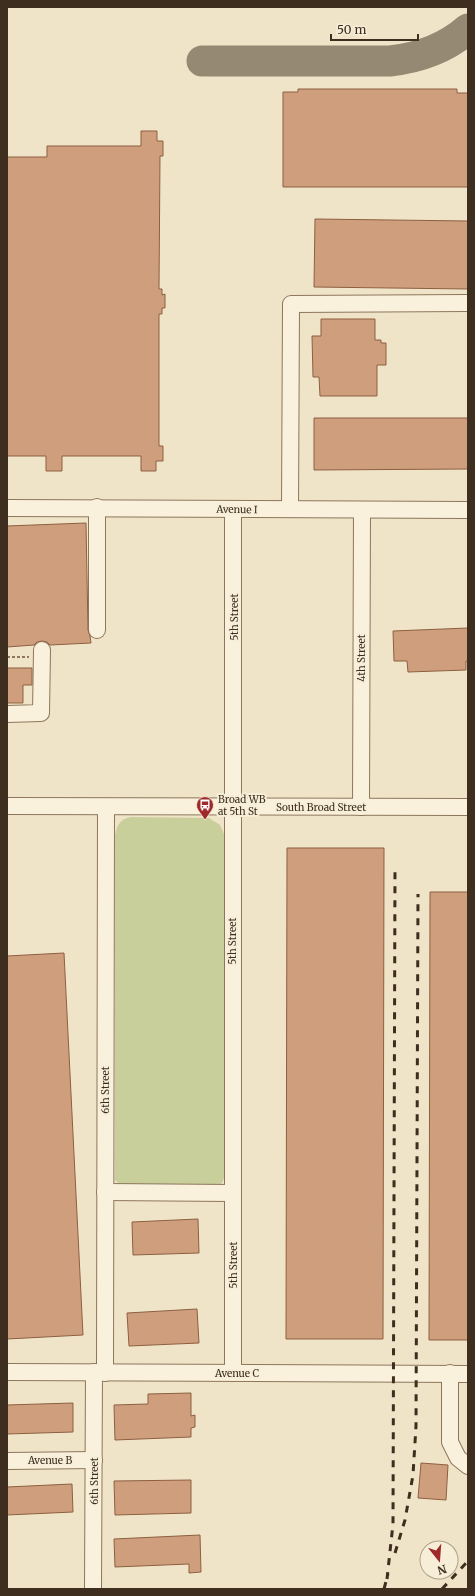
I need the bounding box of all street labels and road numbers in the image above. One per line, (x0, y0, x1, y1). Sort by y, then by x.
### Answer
street label: Avenue I (215, 503, 258, 516)
street label: 5th Street (228, 593, 241, 640)
street label: 4th Street (355, 634, 368, 682)
street label: South Broad Street (276, 801, 366, 814)
street label: 5th Street (226, 917, 239, 964)
street label: 6th Street (99, 1066, 112, 1114)
street label: 5th Street (227, 1241, 240, 1288)
street label: Avenue C (214, 1367, 259, 1380)
street label: Avenue B (27, 1454, 72, 1467)
street label: 6th Street (88, 1457, 101, 1505)

